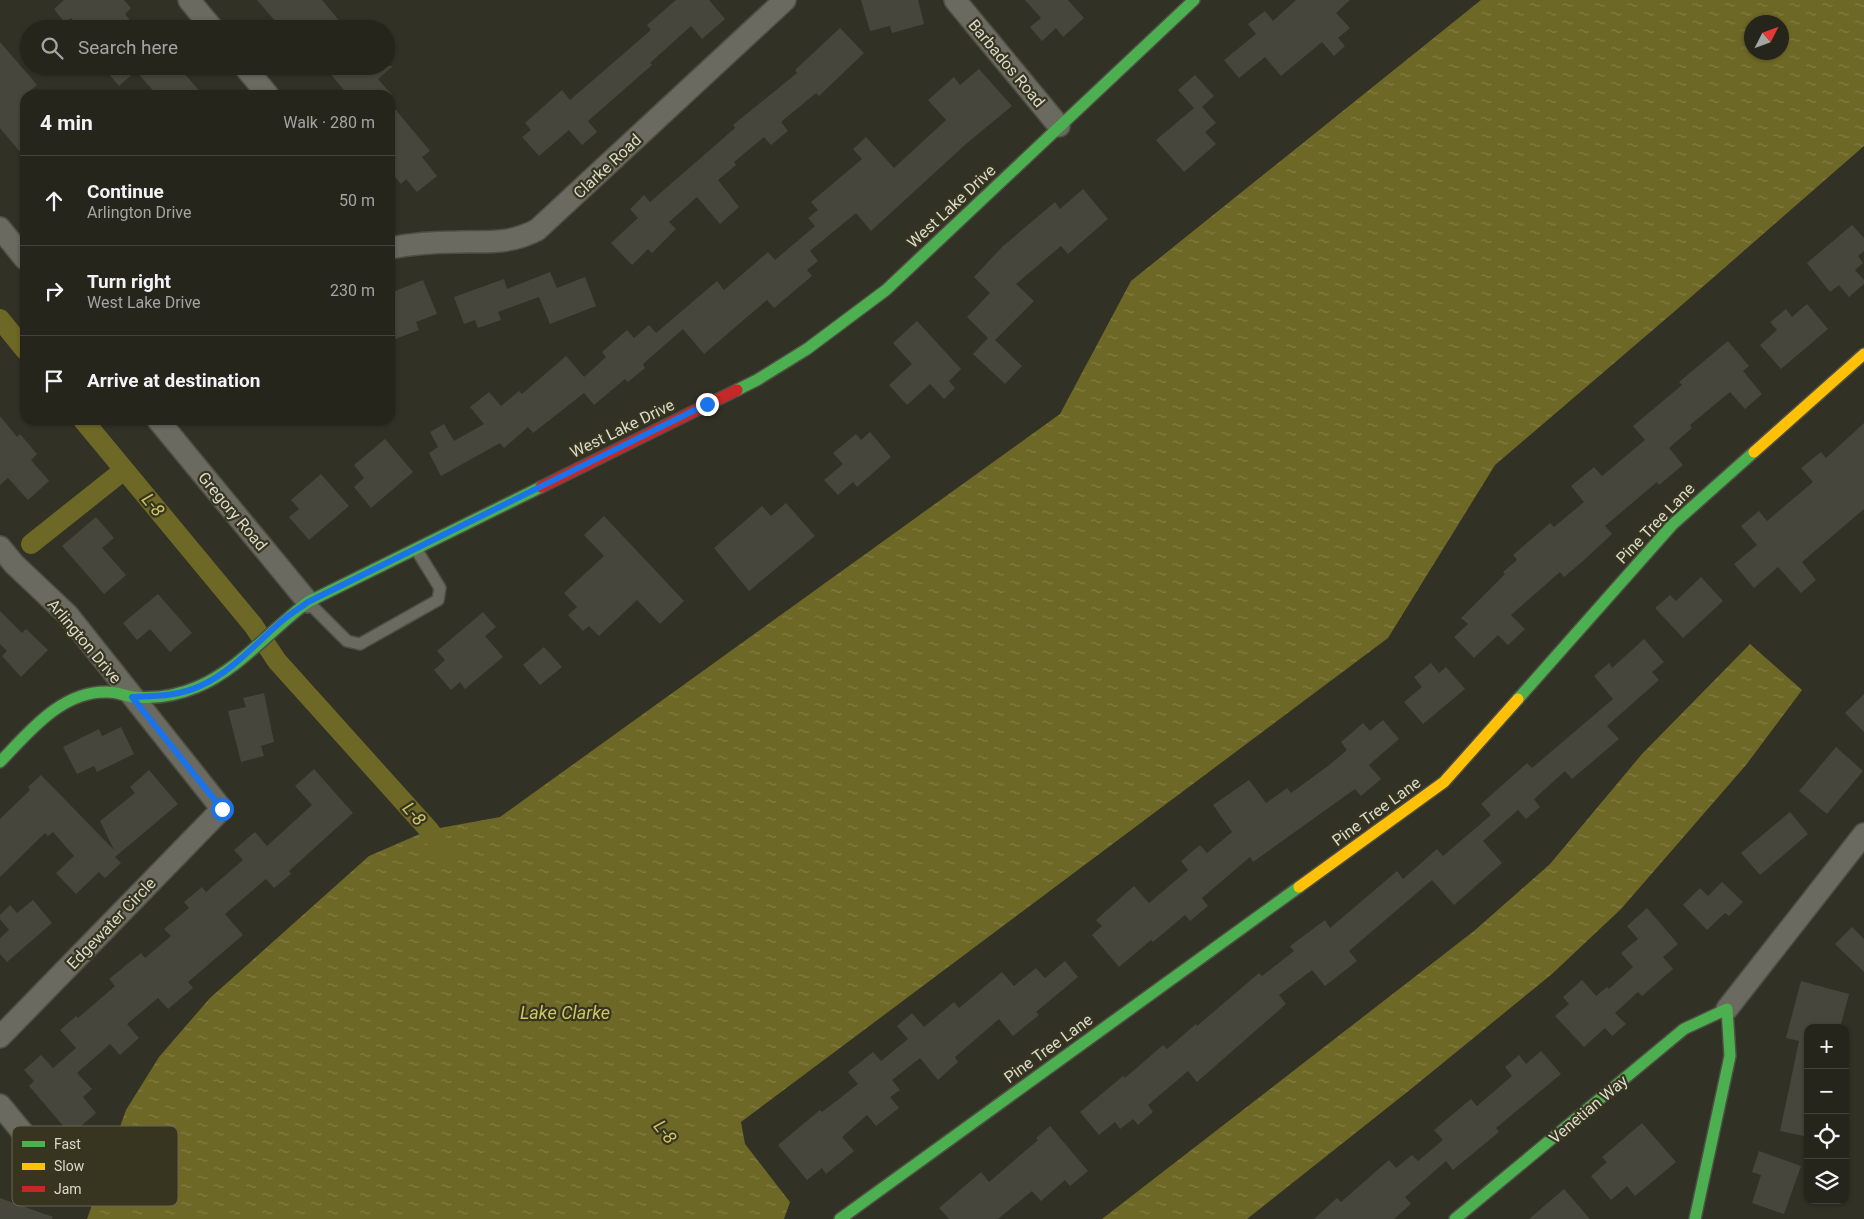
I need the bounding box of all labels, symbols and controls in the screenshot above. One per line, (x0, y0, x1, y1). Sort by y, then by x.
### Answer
north arrow (1744, 15, 1789, 60)
street label: Barbados Road (964, 16, 1049, 111)
search box (20, 20, 395, 75)
icon: search (38, 34, 66, 62)
text: Search here (78, 36, 178, 59)
text: 4 min (40, 111, 93, 135)
text: Walk · 280 m (283, 113, 375, 132)
street label: Clarke Road (570, 130, 645, 202)
street label: West Lake Drive (903, 161, 999, 252)
text: Continue (87, 180, 164, 203)
icon: ahead (40, 187, 68, 215)
text: 50 m (339, 191, 375, 210)
text: Arlington Drive (87, 203, 191, 222)
text: Turn right (87, 270, 171, 293)
icon: right (40, 277, 68, 305)
text: 230 m (330, 281, 375, 300)
text: West Lake Drive (87, 293, 201, 312)
icon: arrive (40, 367, 68, 395)
text: Arrive at destination (87, 369, 260, 392)
route end (696, 393, 719, 416)
street label: West Lake Drive (567, 395, 677, 462)
street label: Gregory Road (194, 468, 271, 554)
street label: Pine Tree Lane (1612, 479, 1699, 568)
water label: L-8 (138, 489, 169, 521)
street label: Arlington Drive (44, 595, 125, 687)
street label: Pine Tree Lane (1328, 773, 1424, 850)
route start (211, 798, 234, 821)
water label: L-8 (399, 798, 430, 830)
street label: Edgewater Circle (63, 874, 160, 973)
water label: Lake Clarke (520, 1002, 610, 1023)
street label: Pine Tree Lane (1000, 1010, 1096, 1087)
map controls (1804, 1024, 1849, 1204)
button: + (1804, 1024, 1849, 1069)
button: − (1804, 1069, 1849, 1114)
street label: Venetian Way (1545, 1071, 1632, 1148)
button: locate (1804, 1114, 1849, 1159)
water label: L-8 (650, 1116, 681, 1148)
legend (12, 1126, 178, 1206)
text: Fast (54, 1136, 81, 1152)
text: Slow (54, 1158, 85, 1174)
button: layers (1804, 1159, 1849, 1204)
text: Jam (54, 1181, 82, 1197)

